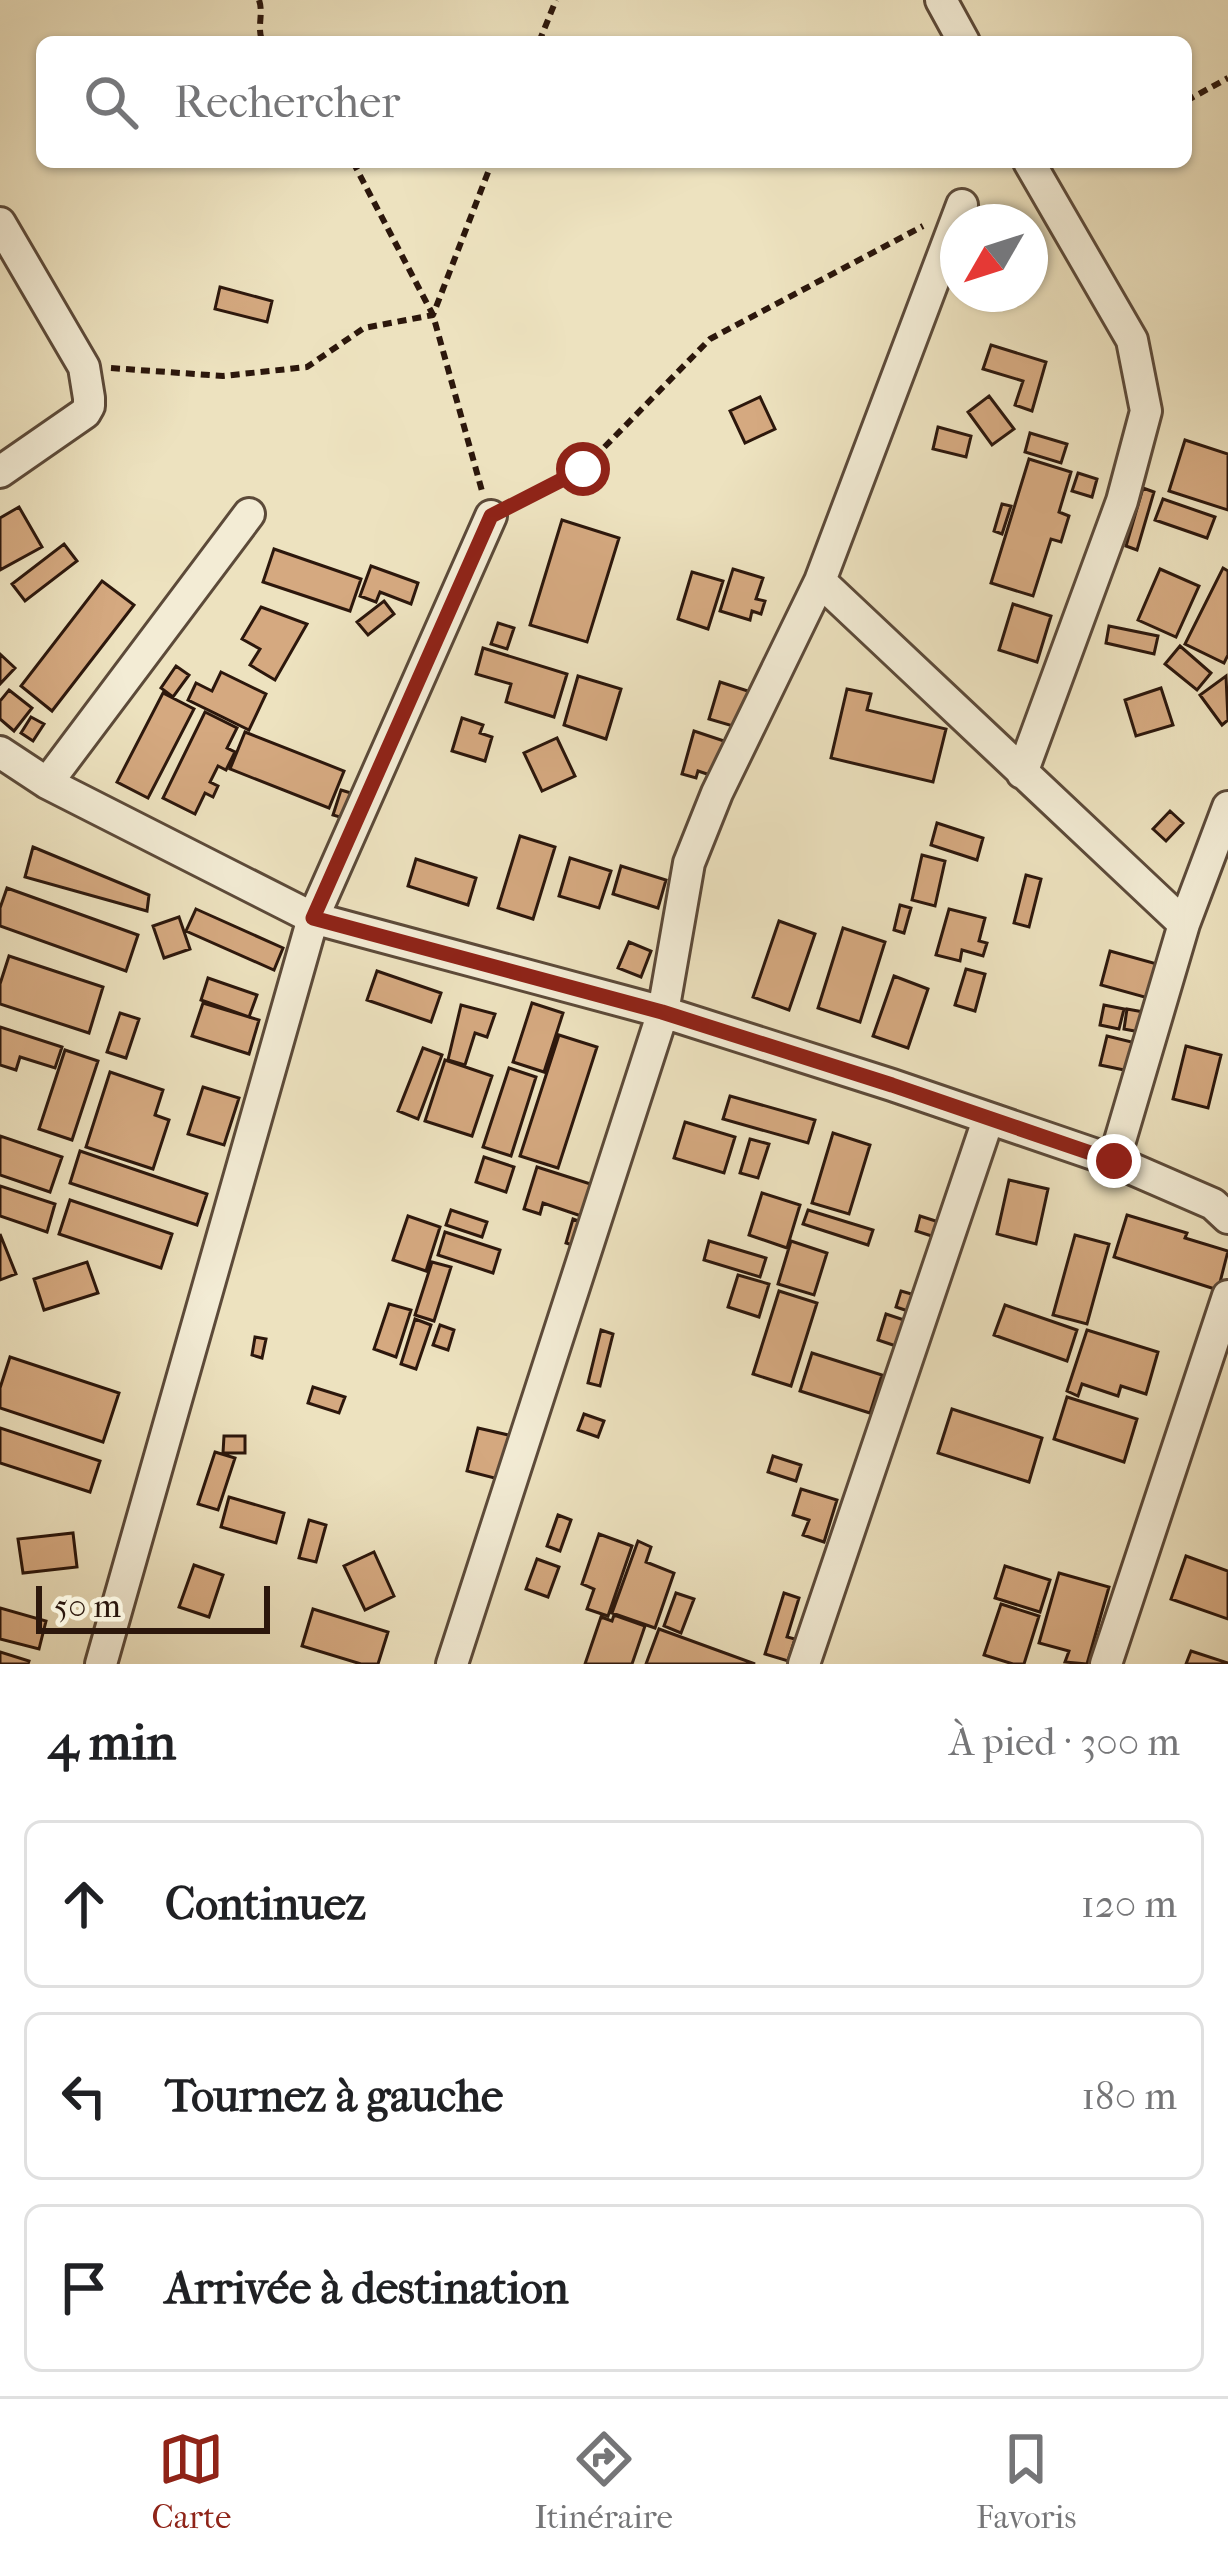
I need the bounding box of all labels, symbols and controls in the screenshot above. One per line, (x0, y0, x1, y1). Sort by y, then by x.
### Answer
search box (36, 36, 1192, 168)
icon: search (78, 69, 144, 135)
text: Rechercher (174, 76, 400, 129)
north arrow (940, 204, 1048, 312)
route start (556, 442, 610, 496)
route end (1087, 1134, 1141, 1188)
scale bar (36, 1580, 270, 1633)
text: 50 m (54, 1587, 121, 1626)
text: 4 min (48, 1712, 176, 1772)
text: À pied · 300 m (949, 1719, 1180, 1765)
icon: ahead (51, 1871, 117, 1937)
text: Continuez (165, 1878, 366, 1931)
text: 120 m (1081, 1881, 1177, 1927)
icon: left (51, 2063, 117, 2129)
text: Tournez à gauche (165, 2070, 503, 2123)
text: 180 m (1081, 2073, 1177, 2119)
icon: arrive (51, 2255, 117, 2321)
text: Arrivée à destination (165, 2262, 569, 2315)
tab: Carte (152, 2426, 231, 2537)
tab: Itinéraire (534, 2426, 673, 2537)
tab: Favoris (976, 2426, 1076, 2537)

